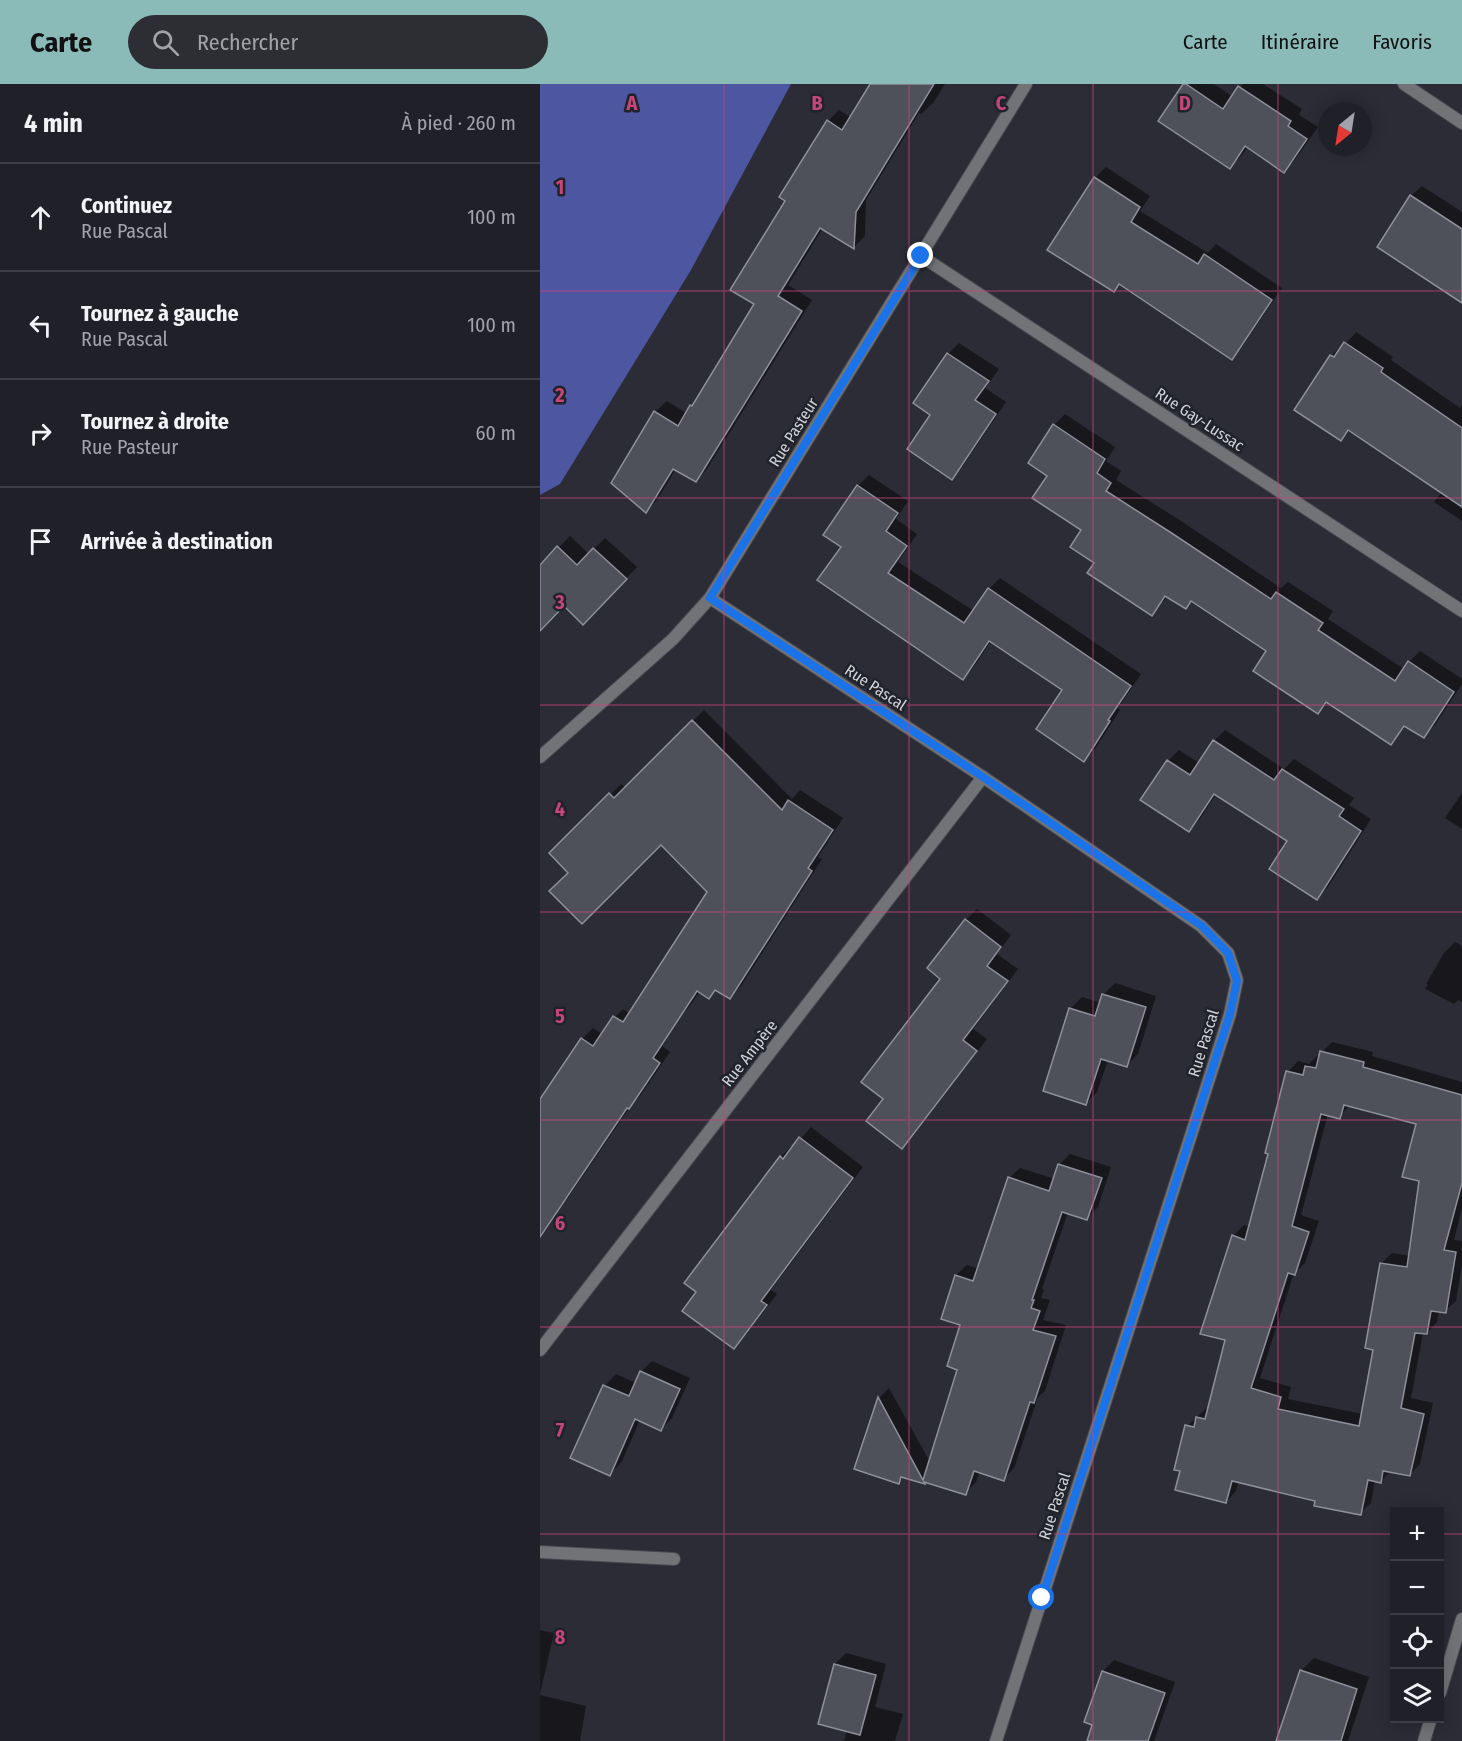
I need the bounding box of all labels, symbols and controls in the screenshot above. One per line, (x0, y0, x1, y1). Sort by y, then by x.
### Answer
search box (128, 15, 548, 69)
text: Carte (30, 26, 92, 59)
icon: search (149, 26, 182, 59)
text: Rechercher (197, 29, 298, 56)
text: Carte (1183, 29, 1228, 55)
text: Itinéraire (1261, 29, 1339, 55)
text: Favoris (1372, 29, 1432, 55)
text: A (626, 91, 639, 115)
text: B (811, 91, 823, 115)
text: C (996, 91, 1007, 115)
text: D (1179, 91, 1191, 115)
north arrow (1318, 102, 1372, 156)
text: 4 min (24, 108, 83, 139)
text: À pied · 260 m (402, 111, 516, 135)
text: 1 (556, 175, 564, 199)
text: Continuez (81, 192, 172, 219)
icon: ahead (24, 201, 57, 234)
text: 100 m (467, 205, 516, 229)
text: Rue Pascal (81, 219, 168, 243)
route end (907, 242, 933, 268)
text: Tournez à gauche (81, 300, 239, 327)
icon: left (24, 309, 57, 342)
text: 100 m (467, 313, 516, 337)
text: Rue Pascal (81, 327, 168, 351)
text: 2 (554, 383, 565, 407)
street label: Rue Gay-Lussac (1152, 384, 1248, 455)
street label: Rue Pasteur (765, 394, 822, 470)
text: Tournez à droite (81, 408, 229, 435)
icon: right (24, 417, 57, 450)
text: 60 m (476, 421, 516, 445)
text: Rue Pasteur (81, 435, 178, 459)
icon: arrive (24, 525, 57, 558)
text: Arrivée à destination (81, 528, 273, 555)
text: 3 (554, 590, 565, 614)
street label: Rue Pascal (841, 661, 910, 714)
text: 4 (555, 797, 565, 821)
text: 5 (555, 1004, 565, 1028)
street label: Rue Pascal (1184, 1007, 1223, 1079)
street label: Rue Ampère (718, 1016, 781, 1090)
text: 6 (555, 1211, 565, 1235)
text: 7 (556, 1418, 565, 1442)
street label: Rue Pascal (1035, 1470, 1074, 1542)
map controls (1390, 1507, 1444, 1723)
button: + (1390, 1507, 1444, 1561)
button: − (1390, 1561, 1444, 1615)
route start (1028, 1584, 1054, 1610)
button: locate (1390, 1615, 1444, 1669)
text: 8 (555, 1625, 566, 1649)
button: layers (1390, 1669, 1444, 1723)

